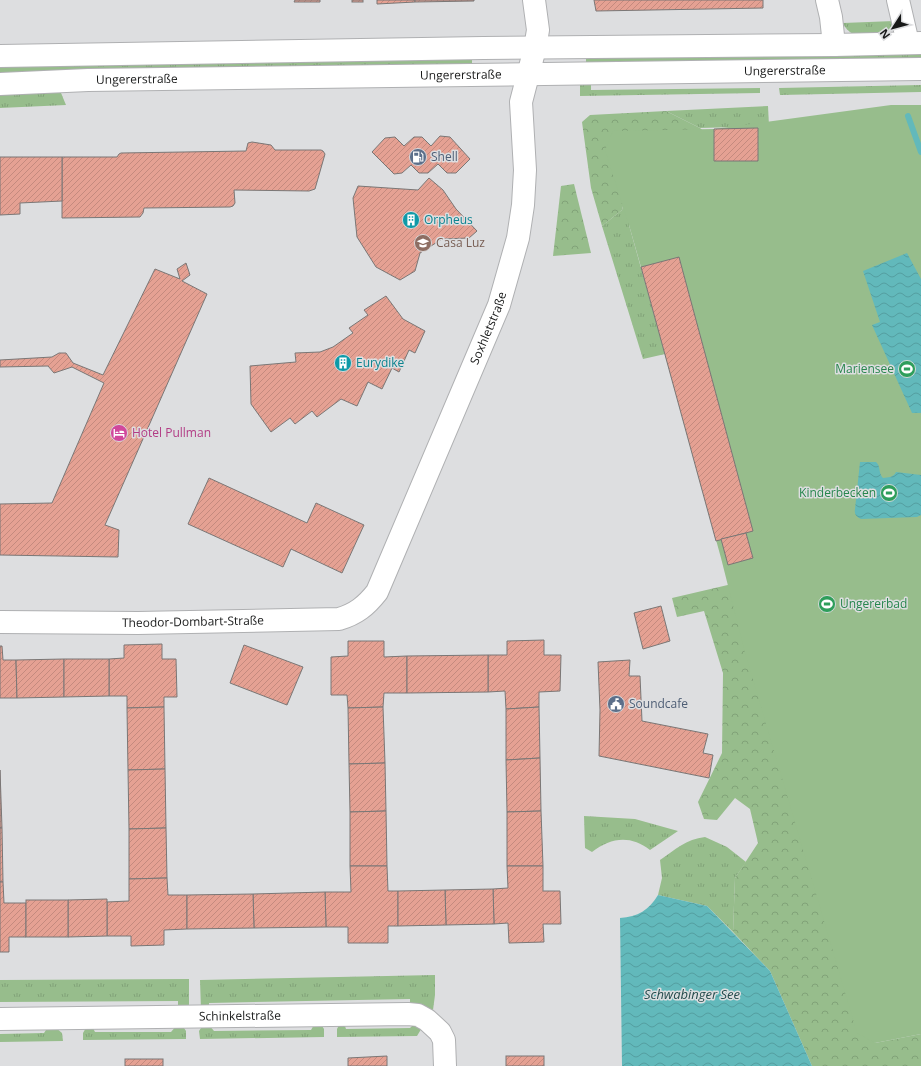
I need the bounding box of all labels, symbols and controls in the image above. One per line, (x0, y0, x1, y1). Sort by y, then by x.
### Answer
north arrow (873, 8, 913, 48)
text: N (876, 26, 893, 42)
street label: Ungererstraße (744, 61, 826, 79)
street label: Ungererstraße (420, 66, 502, 84)
street label: Ungererstraße (96, 70, 178, 88)
fuel station icon: Shell (408, 147, 428, 167)
place label: Shell (431, 148, 458, 165)
building icon: Orpheus (401, 210, 421, 230)
place label: Orpheus (424, 211, 473, 228)
school or university icon: Casa Luz (413, 233, 433, 253)
place label: Casa Luz (436, 234, 485, 251)
street label: Soxhletstraße (466, 290, 510, 367)
building icon: Eurydike (333, 353, 353, 373)
place label: Eurydike (356, 354, 405, 371)
sports icon: Mariensee (897, 359, 917, 379)
place label: Mariensee (835, 360, 894, 377)
hotel icon: Hotel Pullman (109, 423, 129, 443)
place label: Hotel Pullman (132, 424, 211, 441)
sports icon: Kinderbecken (879, 483, 899, 503)
place label: Kinderbecken (799, 484, 876, 501)
sports icon: Ungererbad (817, 594, 837, 614)
place label: Ungererbad (840, 595, 907, 612)
street label: Theodor-Dombart-Straße (122, 611, 264, 631)
public building icon: Soundcafe (606, 694, 626, 714)
place label: Soundcafe (629, 695, 688, 712)
water label: Schwabinger See (644, 985, 741, 1003)
street label: Schinkelstraße (199, 1007, 281, 1025)

